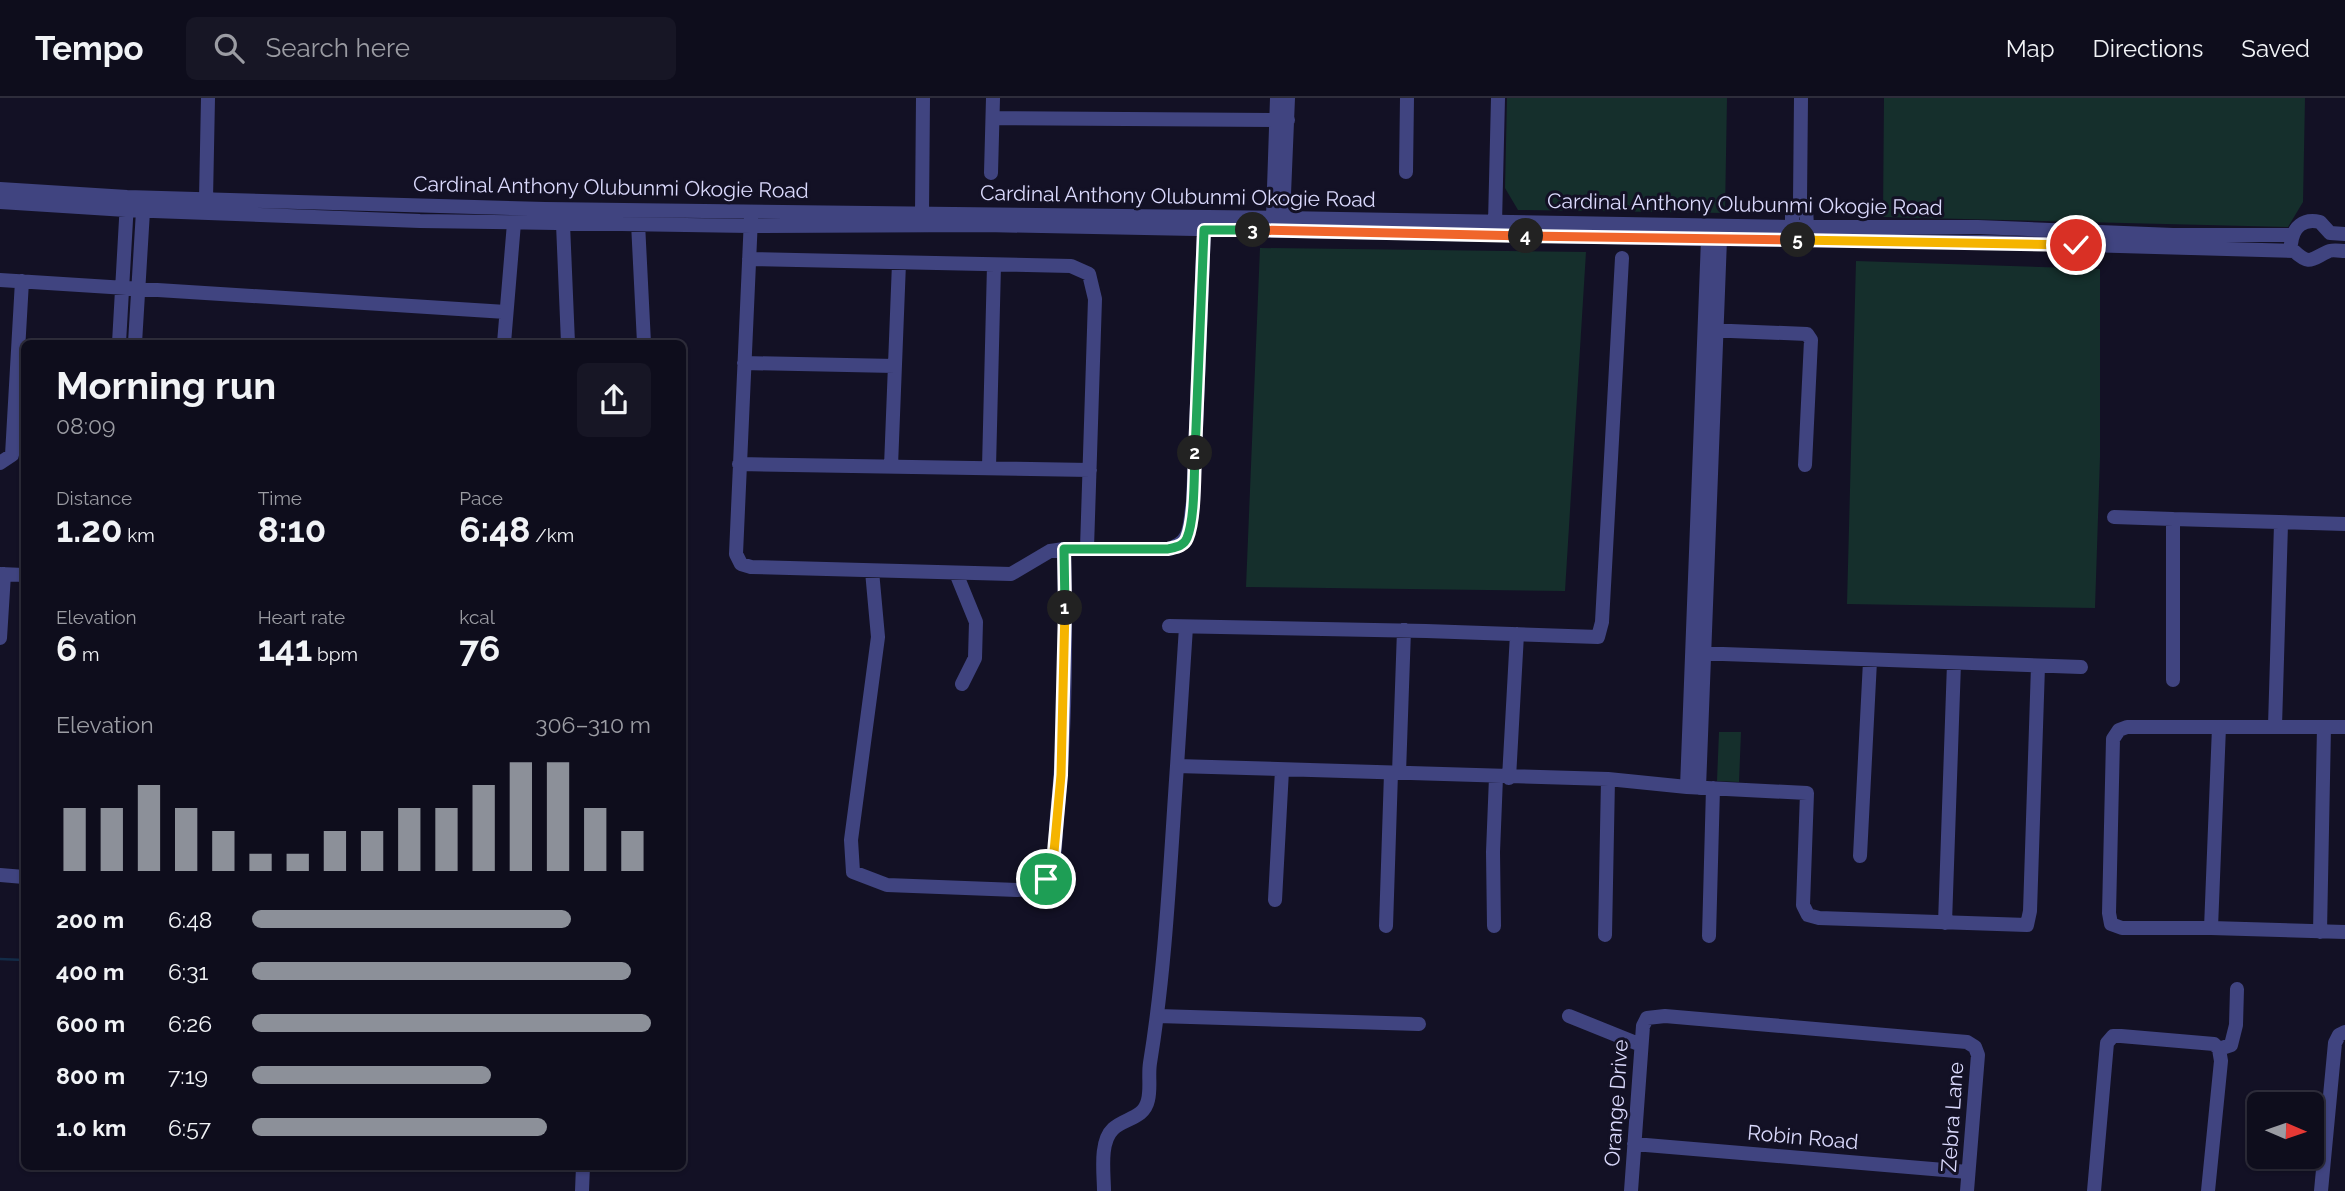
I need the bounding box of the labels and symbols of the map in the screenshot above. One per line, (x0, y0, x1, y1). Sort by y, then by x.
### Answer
street label: Cardinal Anthony Olubunmi Okogie Road (413, 171, 809, 203)
street label: Cardinal Anthony Olubunmi Okogie Road (980, 180, 1376, 212)
street label: Cardinal Anthony Olubunmi Okogie Road (1547, 188, 1943, 220)
pin: 3 (1236, 212, 1270, 248)
pin (2046, 215, 2106, 275)
pin: 4 (1508, 218, 1544, 254)
pin: 5 (1780, 222, 1815, 258)
pin: 2 (1178, 436, 1212, 470)
pin: 1 (1048, 590, 1082, 626)
pin (1016, 849, 1076, 909)
street label: Orange Drive (1599, 1039, 1633, 1167)
street label: Zebra Lane (1936, 1061, 1968, 1173)
north arrow (2247, 1092, 2324, 1169)
street label: Robin Road (1746, 1120, 1860, 1154)

